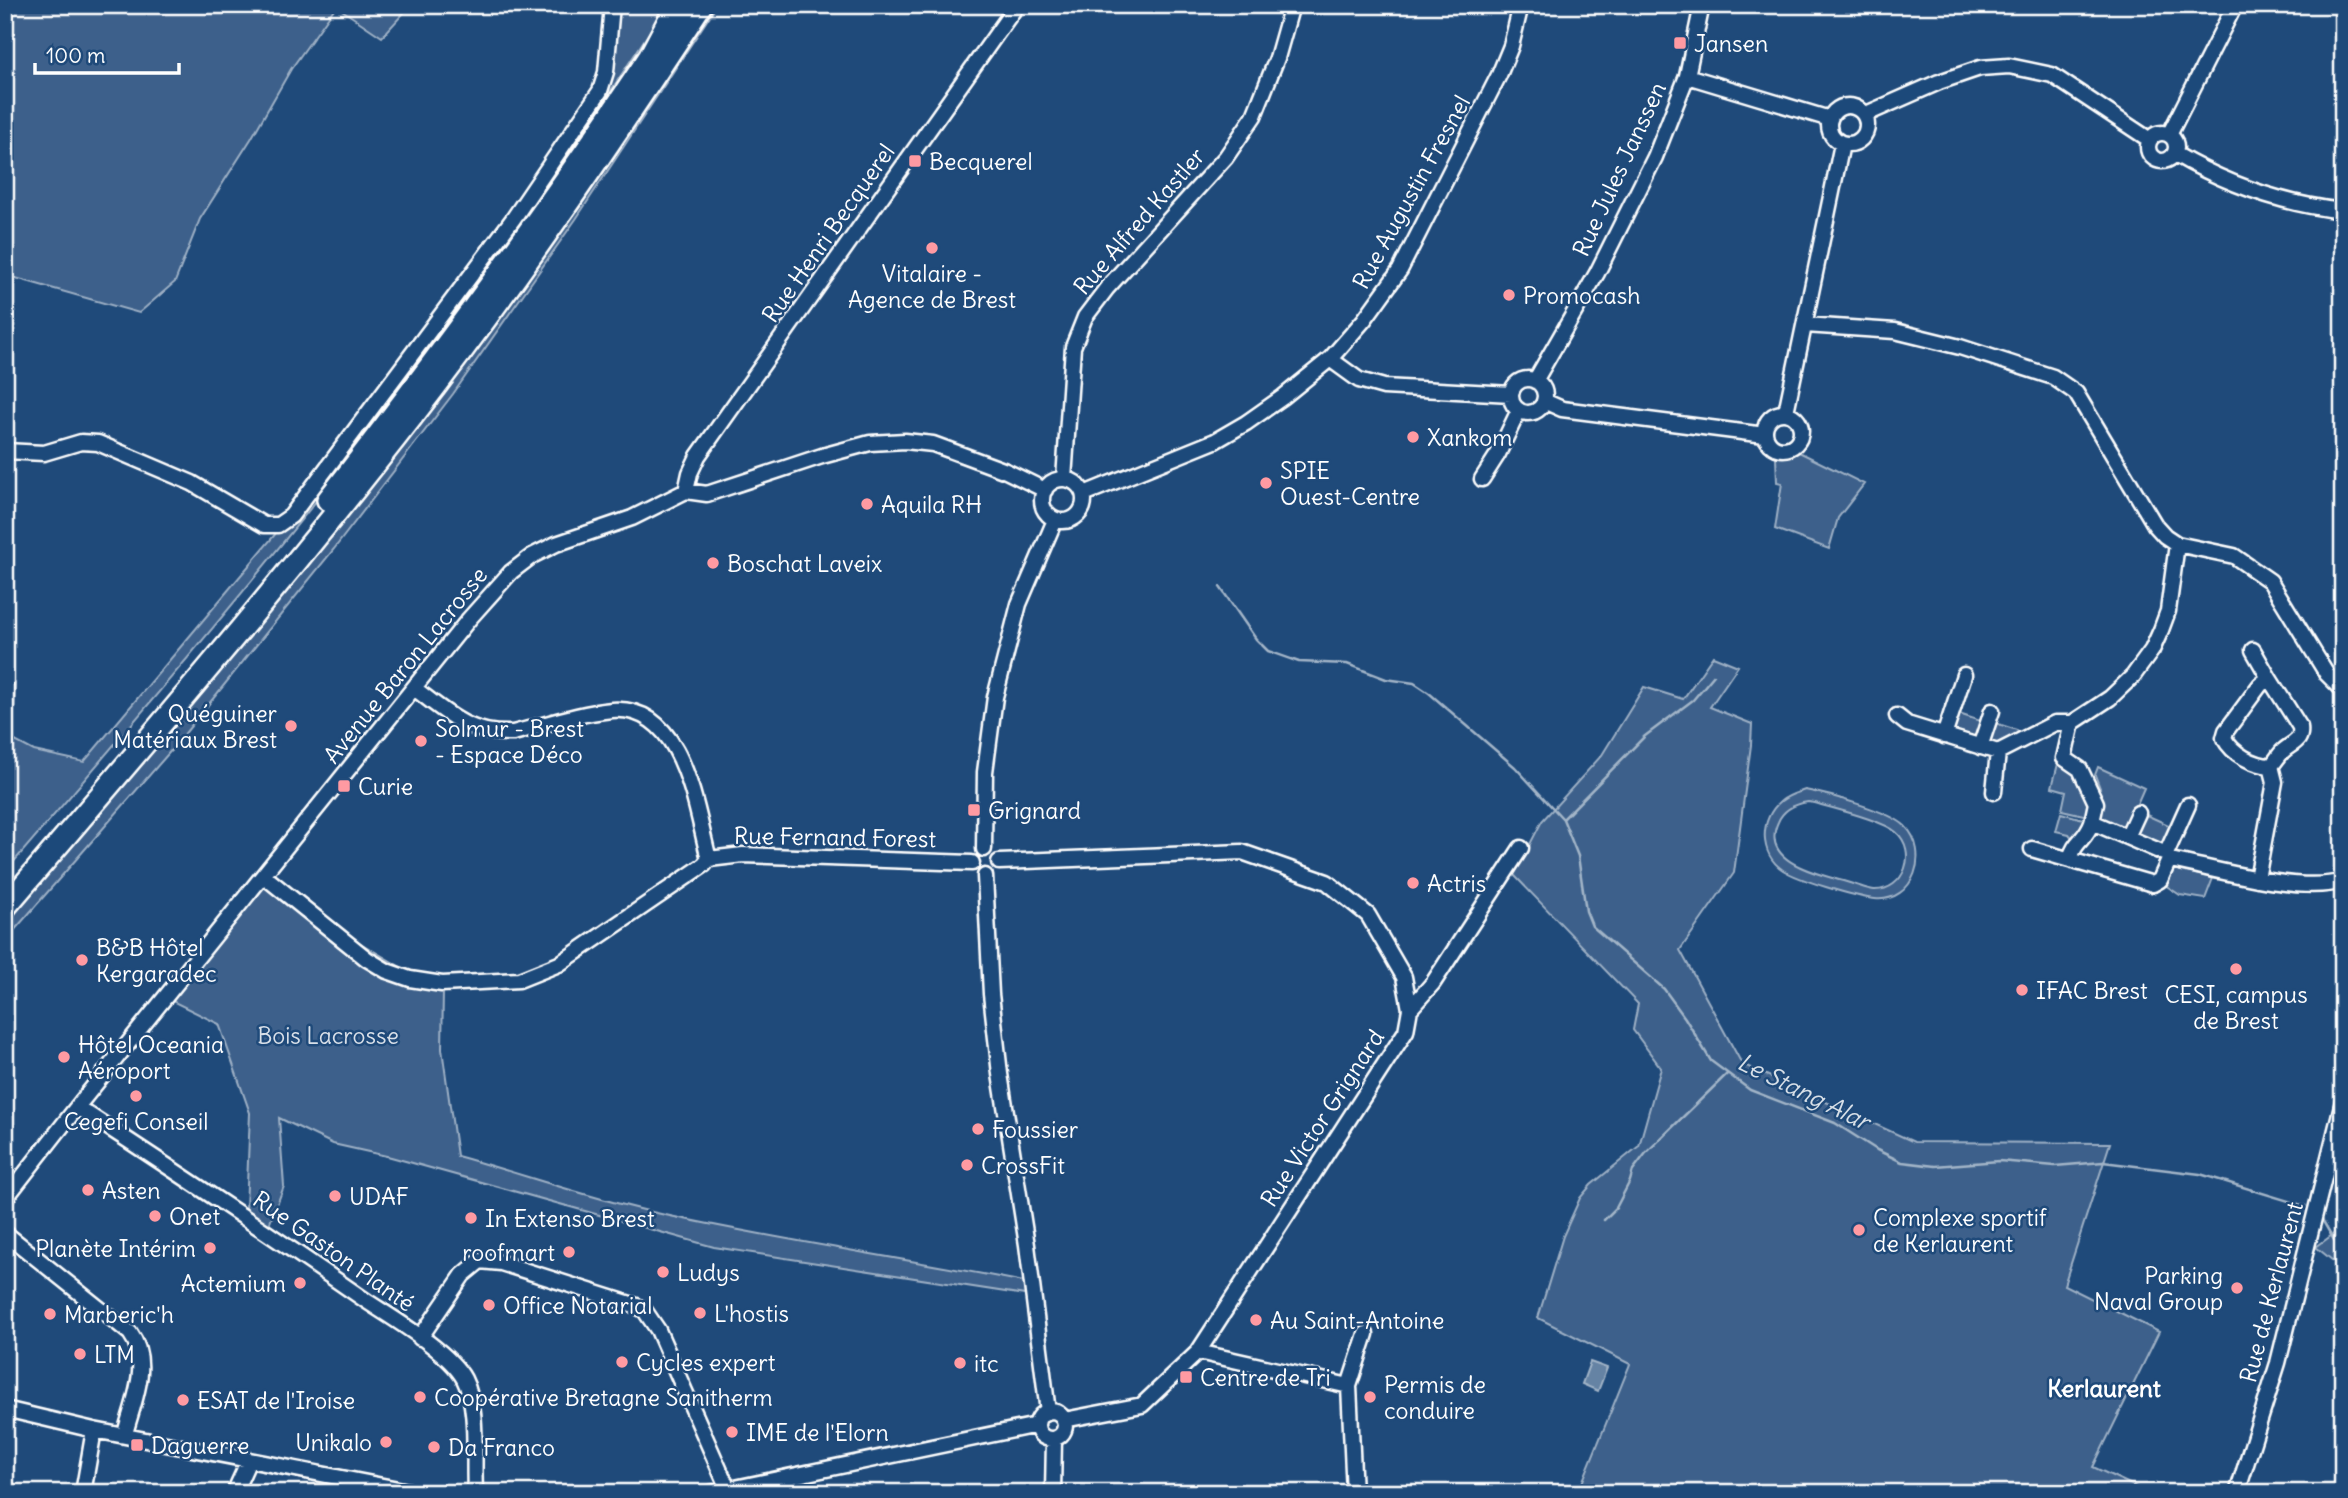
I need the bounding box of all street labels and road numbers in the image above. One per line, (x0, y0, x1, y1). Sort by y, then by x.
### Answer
street label: Rue Jules Janssen (1566, 77, 1672, 261)
street label: Rue Augustin Fresnel (1346, 90, 1476, 294)
street label: Rue Henri Becquerel (755, 138, 901, 328)
street label: Rue Alfred Kastler (1067, 141, 1211, 301)
street label: Avenue Baron Lacrosse (317, 561, 493, 769)
street label: Rue Fernand Forest (734, 821, 937, 853)
street label: Rue Victor Grignard (1254, 1024, 1390, 1212)
street label: Rue Gaston Planté (248, 1184, 420, 1318)
street label: Rue de Kerlaurent (2233, 1198, 2309, 1386)

